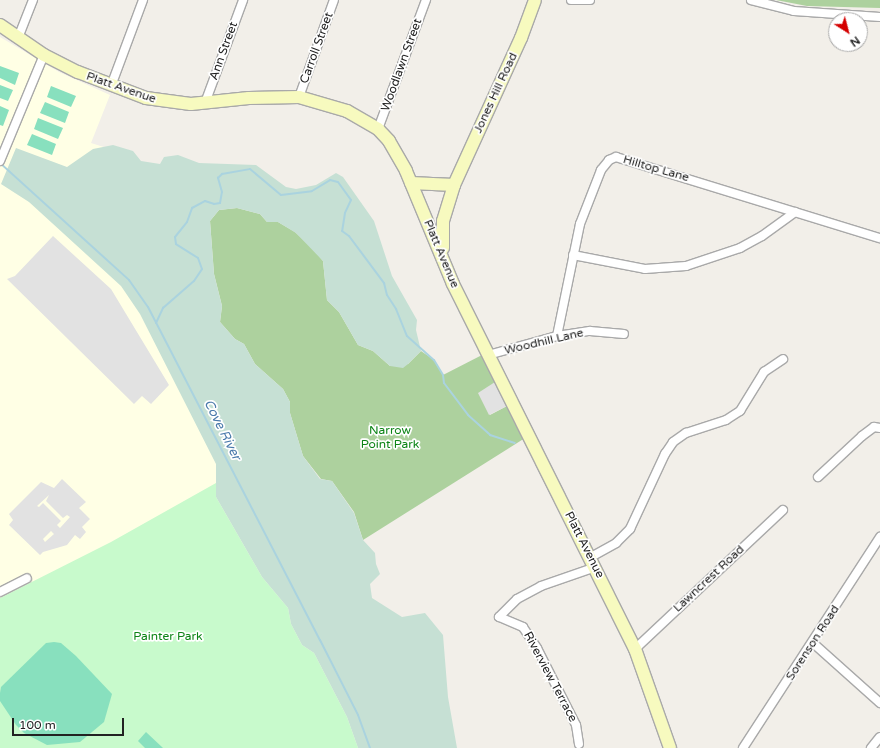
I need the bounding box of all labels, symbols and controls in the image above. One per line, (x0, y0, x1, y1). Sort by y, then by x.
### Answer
street label: Carroll Street (297, 10, 337, 86)
north arrow (828, 12, 868, 52)
street label: Woodlawn Street (379, 17, 425, 113)
street label: Ann Street (207, 20, 241, 82)
text: N (847, 33, 862, 49)
street label: Jones Hill Road (471, 51, 521, 135)
street label: Platt Avenue (84, 69, 158, 107)
street label: Hilltop Lane (621, 153, 691, 185)
street label: Platt Avenue (420, 218, 462, 290)
street label: Woodhill Lane (503, 326, 585, 358)
water label: Cove River (200, 397, 244, 463)
park label: Narrow Point Park (361, 424, 419, 452)
street label: Platt Avenue (561, 509, 607, 581)
street label: Lawncrest Road (671, 543, 747, 615)
street label: Sorenson Road (783, 603, 843, 683)
street label: Riverview Terrace (520, 629, 580, 725)
park label: Painter Park (133, 630, 203, 644)
scale bar (14, 710, 126, 736)
text: 100 m (19, 718, 56, 732)

